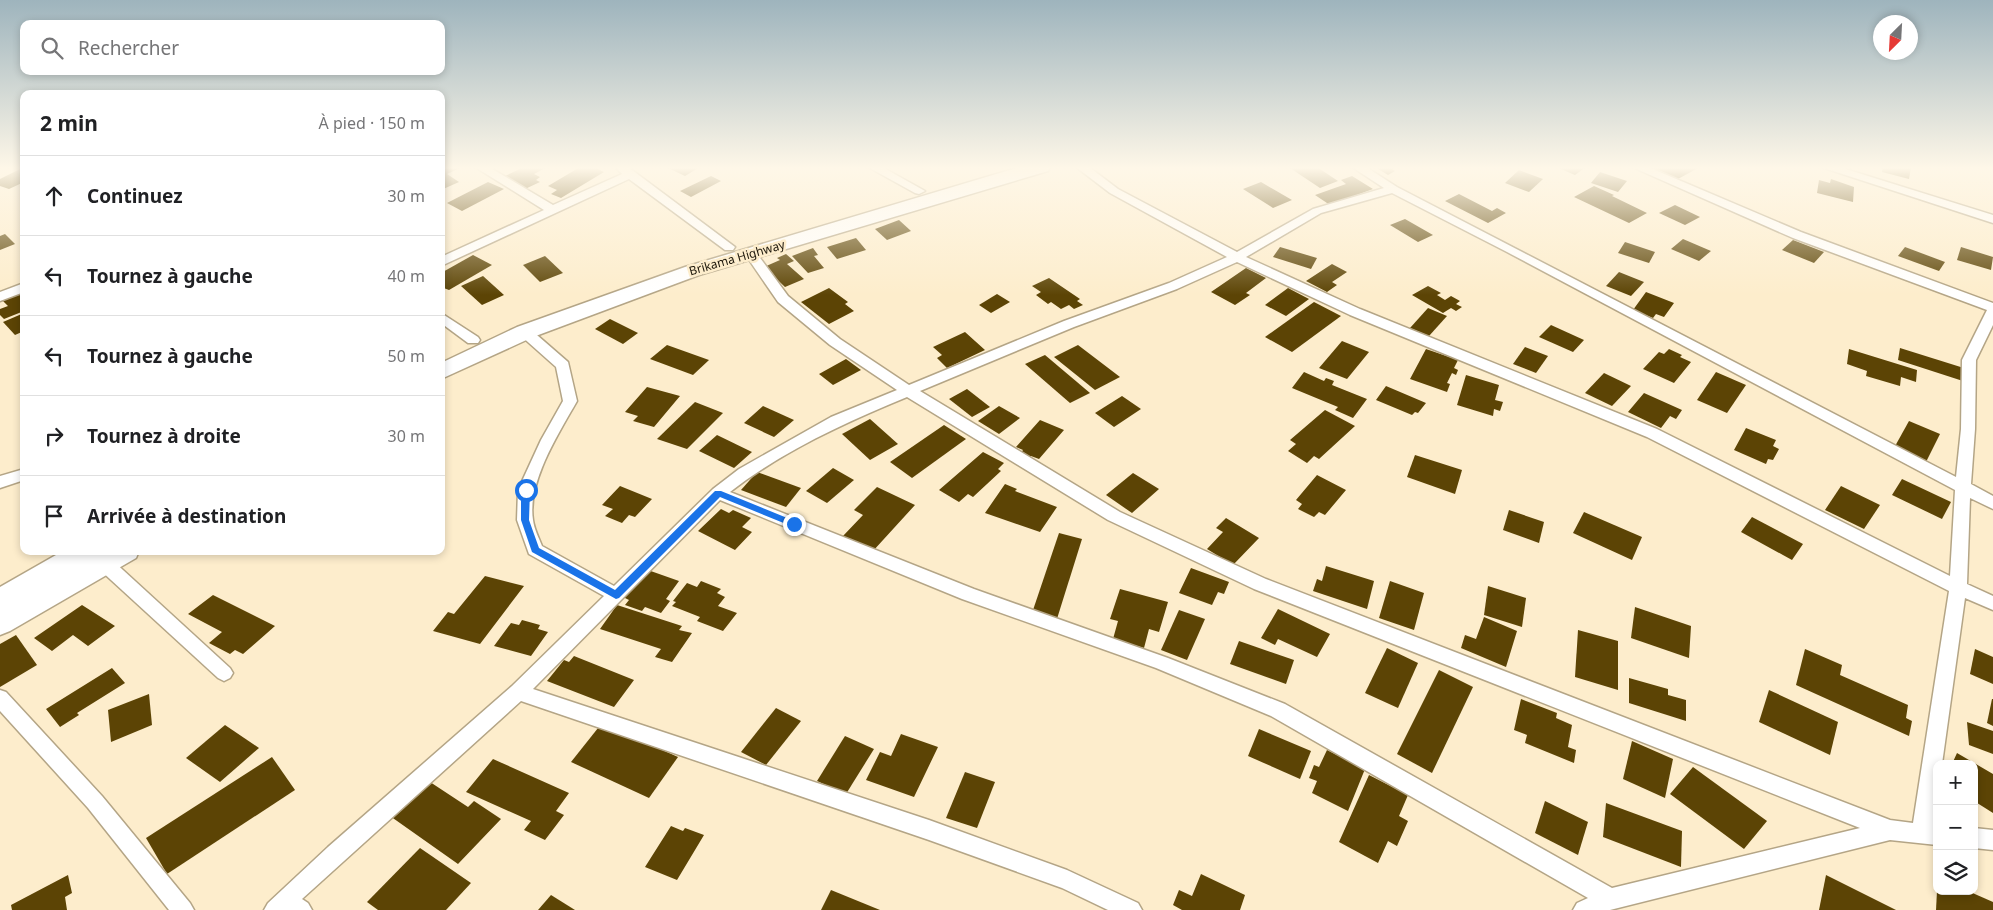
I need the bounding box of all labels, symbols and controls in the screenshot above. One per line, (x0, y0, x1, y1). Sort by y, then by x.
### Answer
north arrow (1873, 15, 1918, 60)
search box (20, 20, 445, 75)
icon: search (38, 34, 66, 62)
text: Rechercher (78, 35, 179, 61)
text: 2 min (40, 109, 98, 137)
text: À pied · 150 m (319, 112, 425, 134)
icon: ahead (40, 182, 68, 210)
text: Continuez (87, 183, 183, 209)
text: 30 m (388, 185, 425, 207)
street label: Brikama Highway (687, 235, 788, 279)
icon: left (40, 262, 68, 290)
text: Tournez à gauche (87, 263, 253, 289)
text: 40 m (388, 265, 425, 287)
icon: left (40, 342, 68, 370)
text: Tournez à gauche (87, 343, 253, 369)
text: 50 m (388, 345, 425, 367)
icon: right (40, 422, 68, 450)
text: Tournez à droite (87, 423, 241, 449)
text: 30 m (388, 425, 425, 447)
route start (515, 479, 538, 502)
icon: arrive (40, 502, 68, 530)
text: Arrivée à destination (87, 503, 286, 529)
route end (783, 513, 806, 536)
map controls (1933, 760, 1978, 895)
button: + (1933, 760, 1978, 805)
button: − (1933, 805, 1978, 850)
button: layers (1933, 850, 1978, 895)

